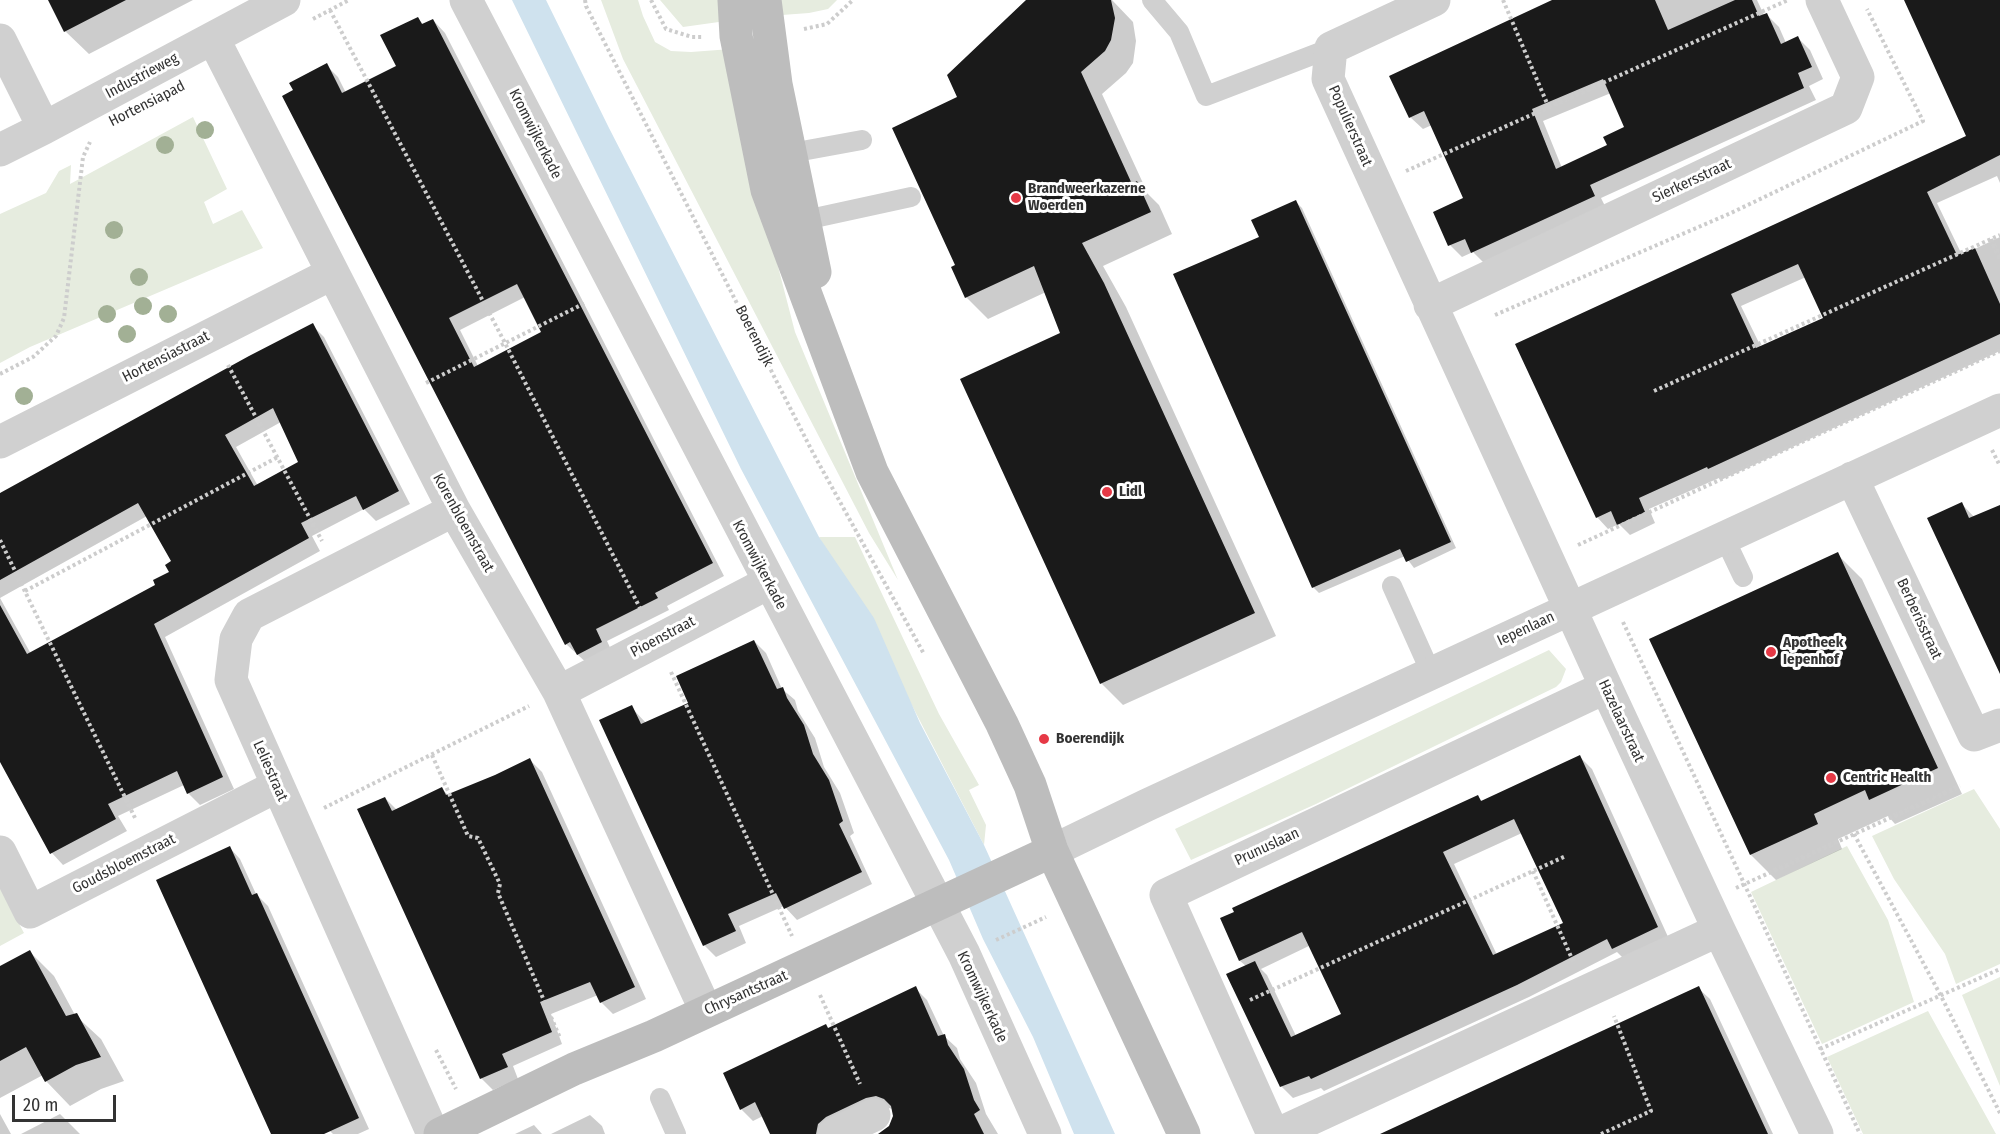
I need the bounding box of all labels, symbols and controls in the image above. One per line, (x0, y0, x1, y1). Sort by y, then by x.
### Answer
street label: Industrieweg (103, 49, 181, 103)
street label: Hortensiapad (106, 77, 188, 131)
street label: Populierstraat (1324, 83, 1376, 169)
street label: Kromwijkerkade (505, 86, 565, 182)
street label: Sierkersstraat (1650, 155, 1734, 207)
place label: Brandweerkazerne Woerden (1028, 180, 1145, 215)
marker: Brandweerkazerne Woerden (1009, 191, 1023, 205)
street label: Boerendijk (731, 302, 777, 370)
street label: Hortensiastraat (119, 327, 213, 387)
street label: Korenbloemstraat (428, 471, 498, 575)
place label: Lidl (1119, 483, 1142, 501)
marker: Lidl (1100, 485, 1114, 499)
street label: Kromwijkerkade (728, 517, 790, 613)
street label: Berberisstraat (1892, 576, 1946, 662)
street label: Iepenlaan (1495, 608, 1557, 650)
street label: Pioenstraat (628, 613, 698, 661)
place label: Apotheek Iepenhof (1783, 634, 1843, 669)
marker: Apotheek Iepenhof (1764, 645, 1778, 659)
street label: Hazelaarstraat (1594, 677, 1648, 765)
place label: Boerendijk (1056, 730, 1124, 748)
marker: Boerendijk (1037, 732, 1051, 746)
street label: Leliestraat (249, 738, 291, 804)
place label: Centric Health (1843, 769, 1931, 787)
marker: Centric Health (1824, 771, 1838, 785)
street label: Prunuslaan (1232, 824, 1302, 870)
street label: Goudsbloemstraat (70, 830, 178, 898)
street label: Kromwijkerkade (953, 949, 1011, 1045)
street label: Chrysantstraat (702, 967, 790, 1019)
scale bar (15, 1083, 118, 1121)
text: 20 m (23, 1094, 58, 1116)

